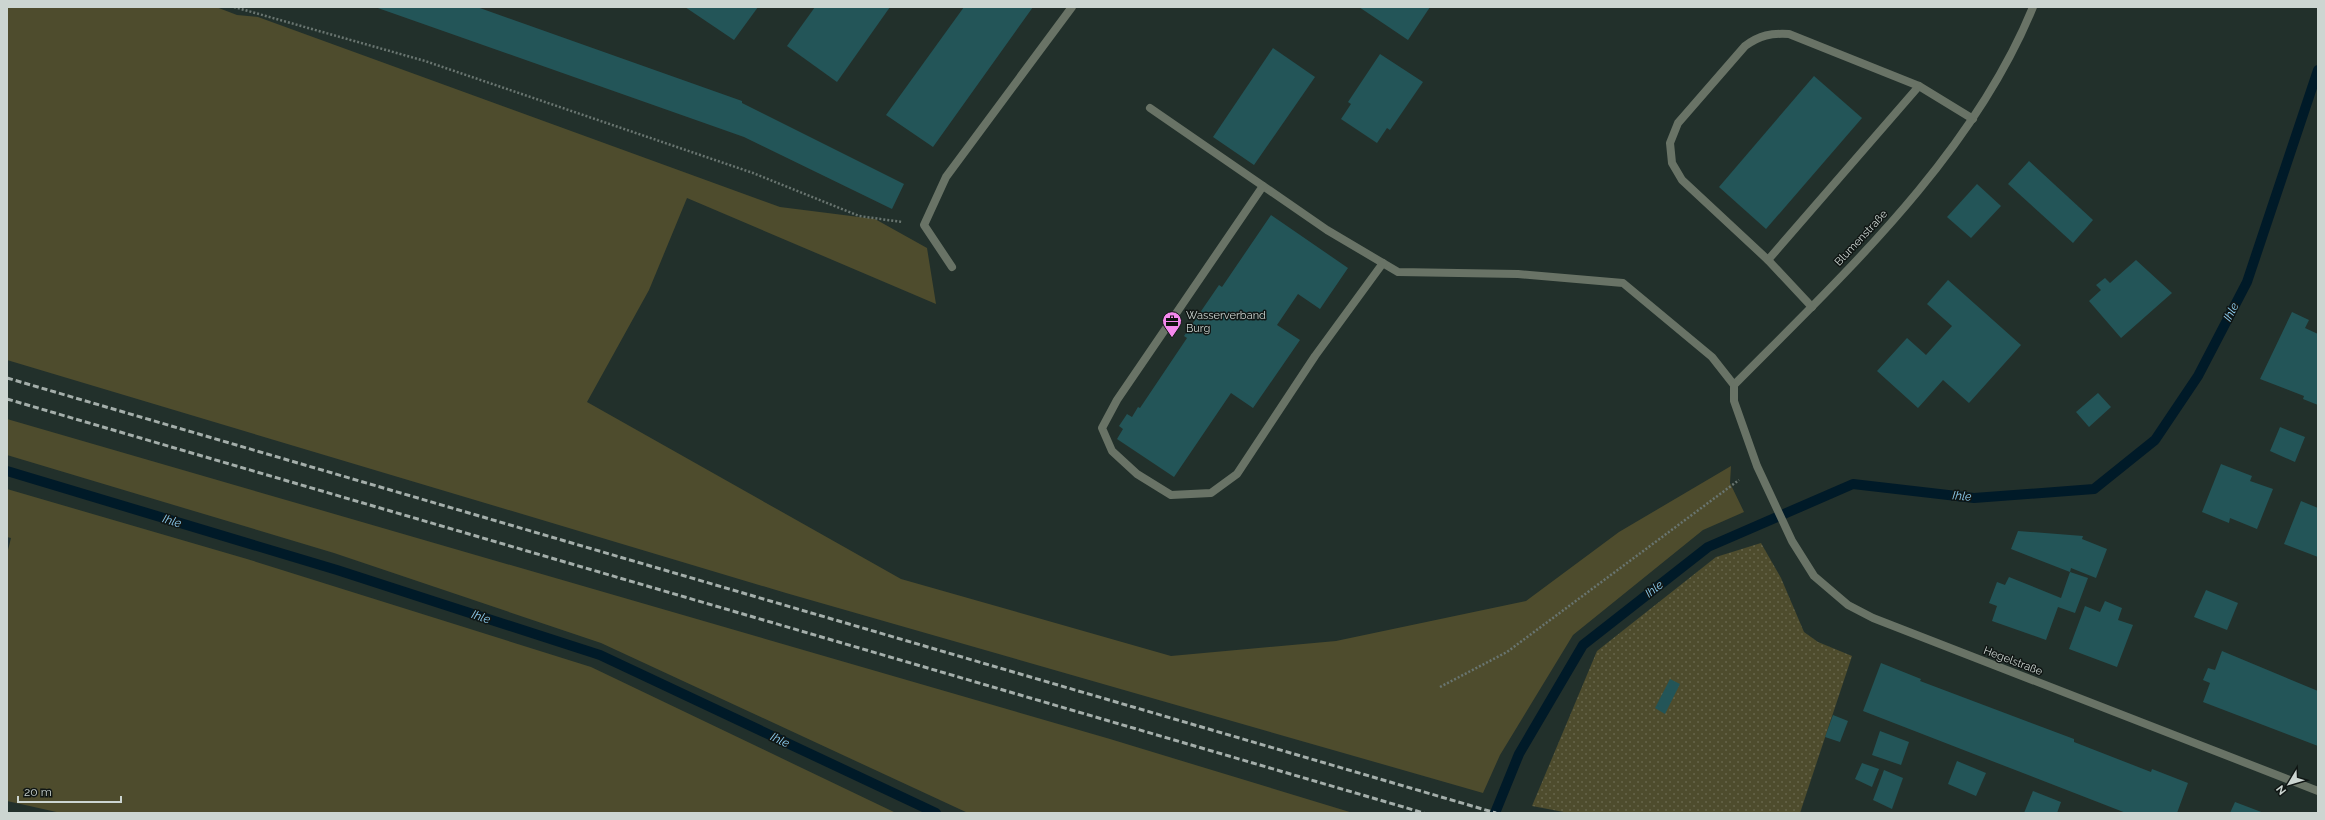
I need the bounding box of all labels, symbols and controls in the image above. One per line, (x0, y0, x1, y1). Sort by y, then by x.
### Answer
street label: Blumenstraße (1832, 207, 1890, 268)
water label: Ihle (2220, 300, 2242, 324)
place label: Wasserverband Burg (1186, 309, 1266, 335)
office icon: Wasserverband Burg (1161, 310, 1183, 338)
water label: Ihle (1952, 488, 1973, 504)
water label: Ihle (161, 512, 184, 531)
water label: Ihle (1642, 577, 1666, 600)
water label: Ihle (470, 607, 493, 627)
street label: Hegelstraße (1982, 644, 2045, 678)
water label: Ihle (768, 730, 792, 751)
north arrow (2269, 764, 2309, 804)
scale bar (18, 778, 121, 804)
text: N (2274, 783, 2289, 797)
text: 20 m (24, 785, 52, 799)

